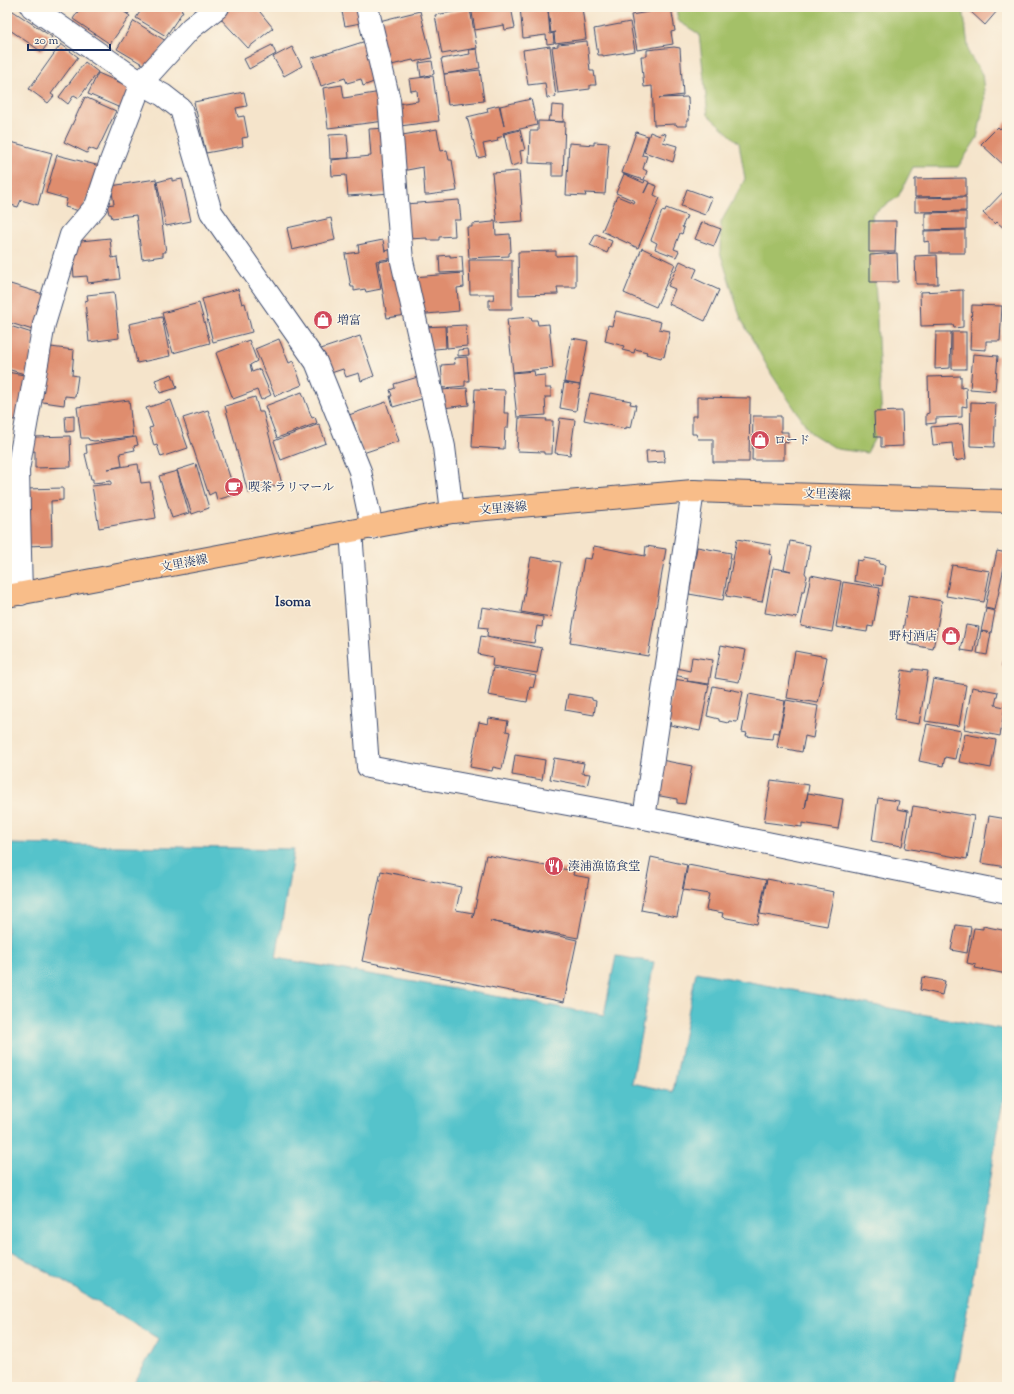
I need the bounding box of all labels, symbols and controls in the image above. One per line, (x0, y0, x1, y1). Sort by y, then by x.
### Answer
scale bar (28, 26, 110, 52)
text: 20 m (34, 32, 59, 50)
shop icon: 増富 (312, 309, 334, 331)
place label: 増富 (337, 312, 361, 330)
shop icon: ロード (749, 429, 771, 451)
place label: ロード (774, 432, 810, 450)
cafe icon: 喫茶 ラリマール (223, 476, 245, 498)
place label: 喫茶 ラリマール (248, 479, 334, 497)
street label: 文里湊線 (803, 485, 851, 505)
street label: 文里湊線 (478, 498, 528, 520)
street label: 文里湊線 (159, 551, 209, 577)
district label: Isoma (275, 593, 311, 613)
shop icon: 野村酒店 (940, 625, 962, 647)
place label: 野村酒店 (889, 628, 937, 646)
restaurant icon: 湊浦漁協食堂 (543, 855, 565, 877)
place label: 湊浦漁協食堂 (568, 858, 640, 876)

